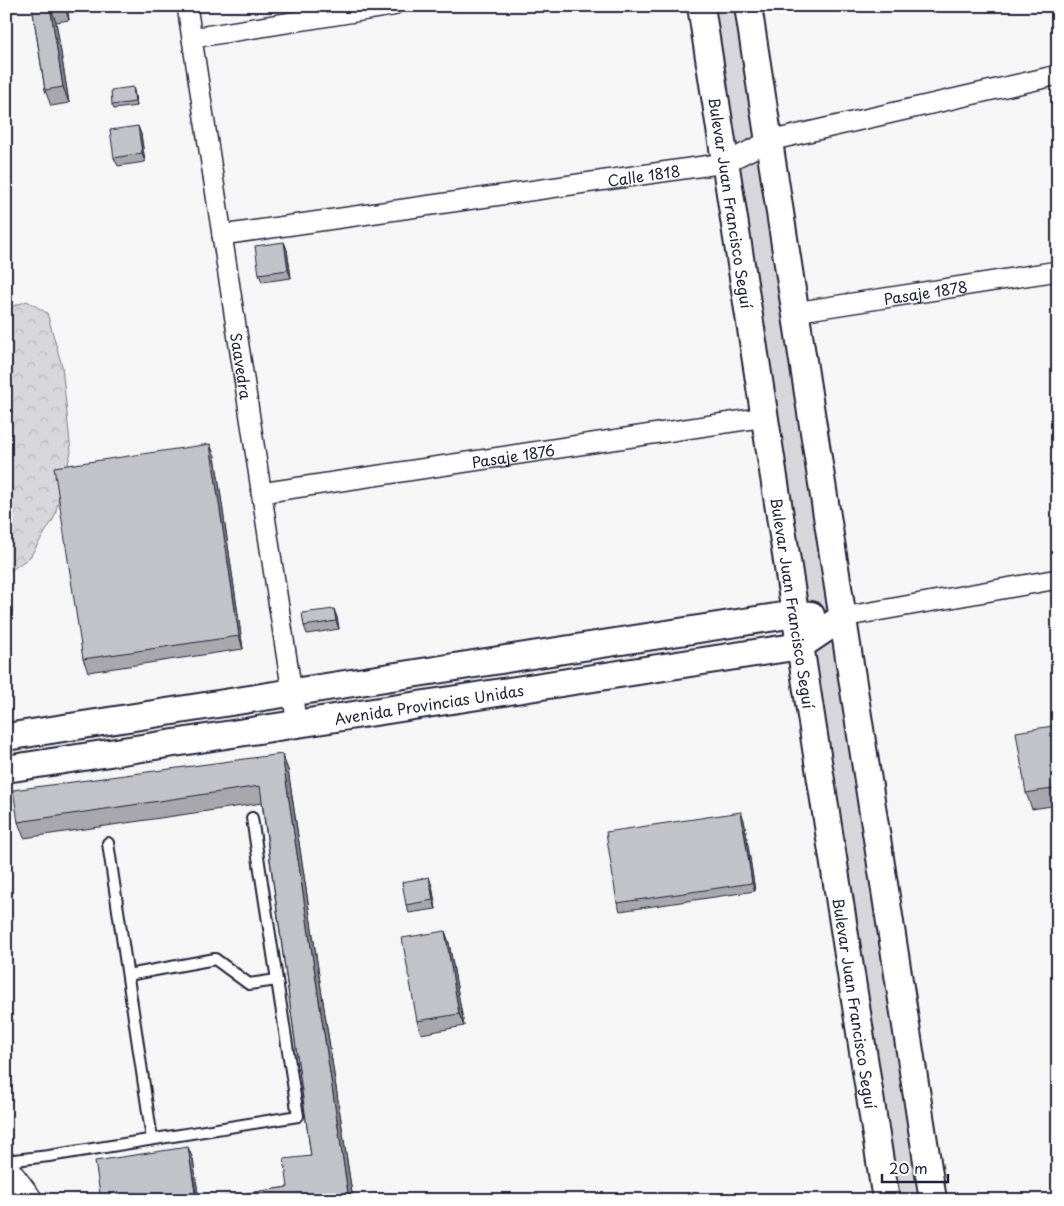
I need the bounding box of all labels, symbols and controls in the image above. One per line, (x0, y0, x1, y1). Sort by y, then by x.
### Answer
street label: Bulevar Juan Francisco Seguí (704, 95, 759, 311)
street label: Calle 1818 (606, 158, 682, 191)
street label: Pasaje 1878 (882, 274, 969, 310)
street label: Saavedra (226, 331, 259, 401)
street label: Pasaje 1876 (470, 437, 556, 473)
street label: Bulevar Juan Francisco Seguí (766, 496, 821, 711)
street label: Avenida Provincias Unidas (333, 677, 525, 729)
street label: Bulevar Juan Francisco Seguí (828, 896, 883, 1111)
scale bar (882, 1151, 948, 1183)
text: 20 m (889, 1156, 928, 1179)

